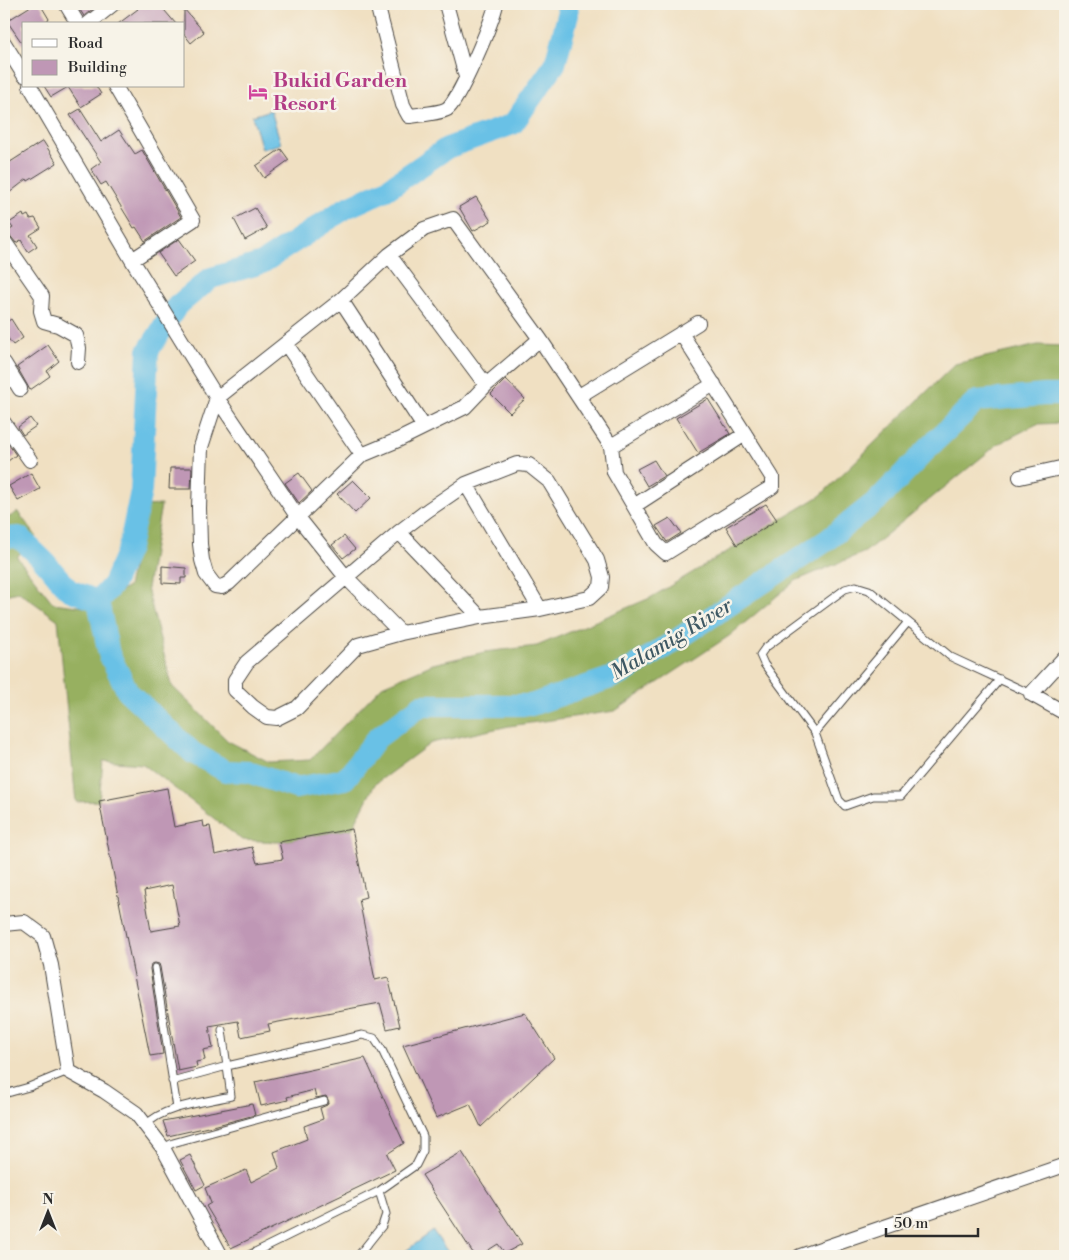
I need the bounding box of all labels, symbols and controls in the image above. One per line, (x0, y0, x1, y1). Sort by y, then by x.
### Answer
legend (22, 22, 185, 88)
text: Road (68, 34, 103, 53)
text: Building (67, 58, 127, 77)
place label: Bukid Garden Resort (273, 69, 408, 117)
hotel icon: Bukid Garden Resort (247, 81, 269, 103)
water label: Malamig River (606, 593, 738, 686)
north arrow (22, 1188, 72, 1238)
text: N (42, 1191, 54, 1209)
scale bar (886, 1205, 979, 1237)
text: 50 m (894, 1214, 928, 1233)

